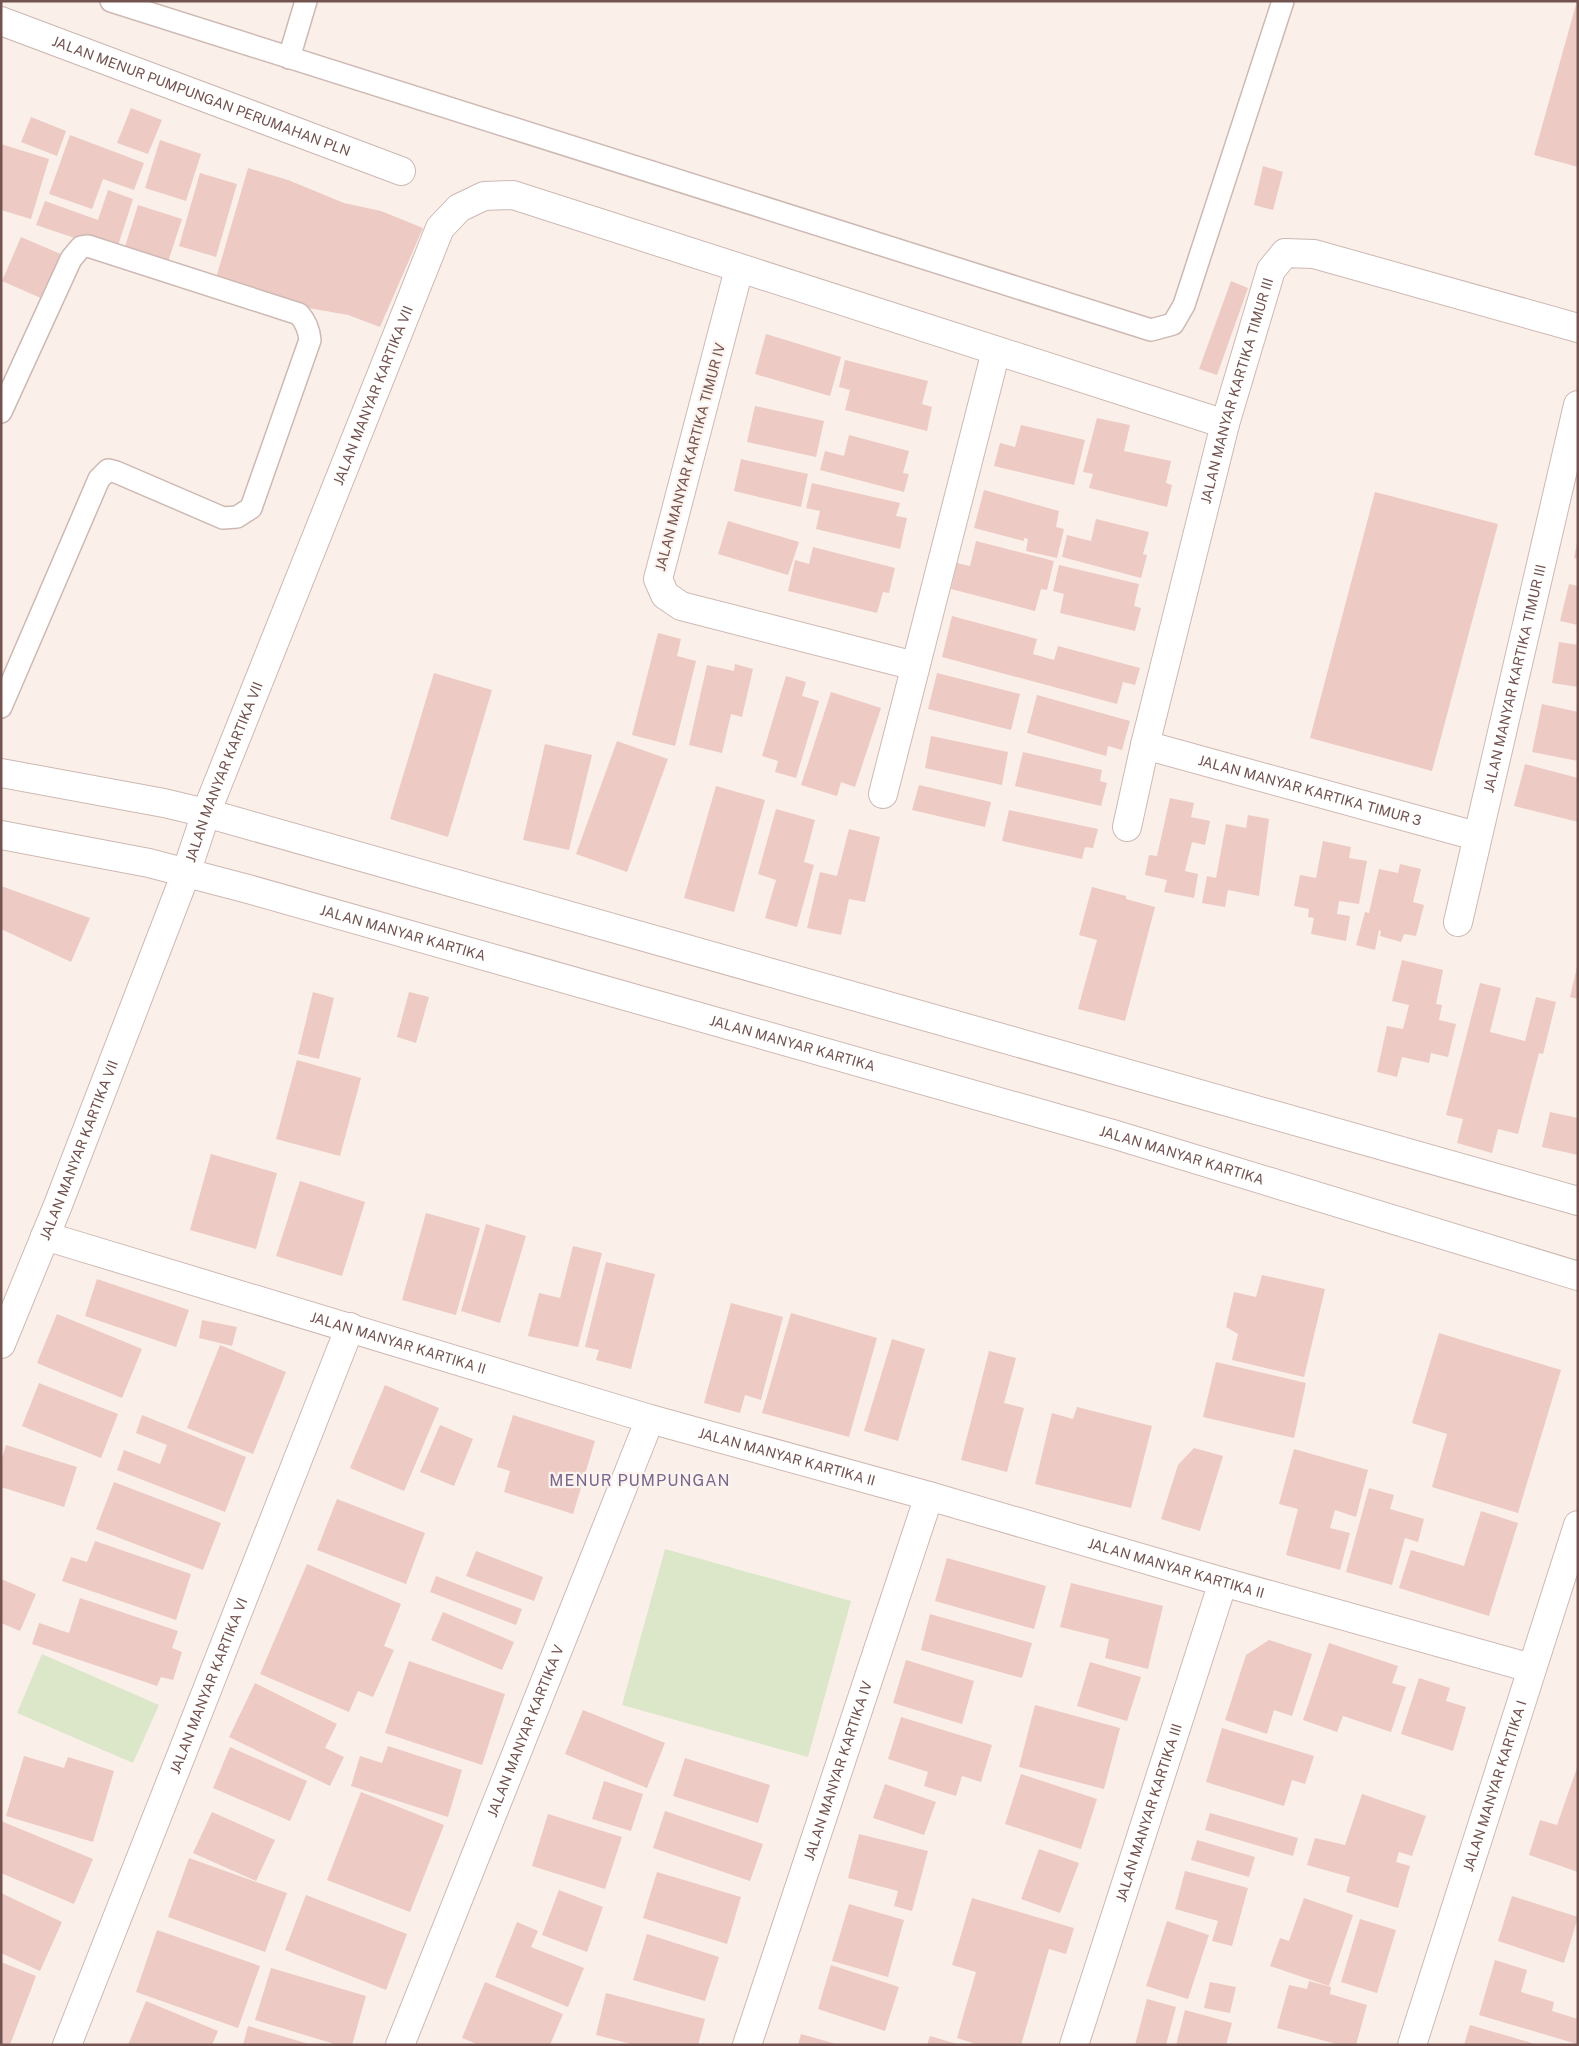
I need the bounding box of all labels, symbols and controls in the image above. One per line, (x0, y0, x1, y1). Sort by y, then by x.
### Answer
street label: JALAN MENUR PUMPUNGAN PERUMAHAN PLN (50, 33, 353, 159)
street label: JALAN MANYAR KARTIKA TIMUR III (1197, 276, 1276, 505)
street label: JALAN MANYAR KARTIKA VII (330, 303, 416, 487)
street label: JALAN MANYAR KARTIKA TIMUR IV (652, 341, 728, 573)
street label: JALAN MANYAR KARTIKA TIMUR III (1480, 563, 1549, 794)
street label: JALAN MANYAR KARTIKA VII (182, 679, 266, 864)
street label: JALAN MANYAR KARTIKA TIMUR 3 (1196, 752, 1423, 829)
street label: JALAN MANYAR KARTIKA (318, 902, 488, 964)
street label: JALAN MANYAR KARTIKA (708, 1012, 877, 1074)
street label: JALAN MANYAR KARTIKA VII (37, 1058, 121, 1242)
street label: JALAN MANYAR KARTIKA (1098, 1123, 1266, 1188)
street label: JALAN MANYAR KARTIKA II (308, 1309, 488, 1377)
street label: JALAN MANYAR KARTIKA II (697, 1425, 877, 1489)
district label: MENUR PUMPUNGAN (549, 1471, 731, 1490)
street label: JALAN MANYAR KARTIKA II (1086, 1535, 1266, 1601)
street label: JALAN MANYAR KARTIKA VI (167, 1596, 250, 1776)
street label: JALAN MANYAR KARTIKA V (484, 1642, 567, 1819)
street label: JALAN MANYAR KARTIKA IV (801, 1678, 875, 1862)
street label: JALAN MANYAR KARTIKA I (1460, 1698, 1530, 1873)
street label: JALAN MANYAR KARTIKA III (1113, 1721, 1185, 1904)

